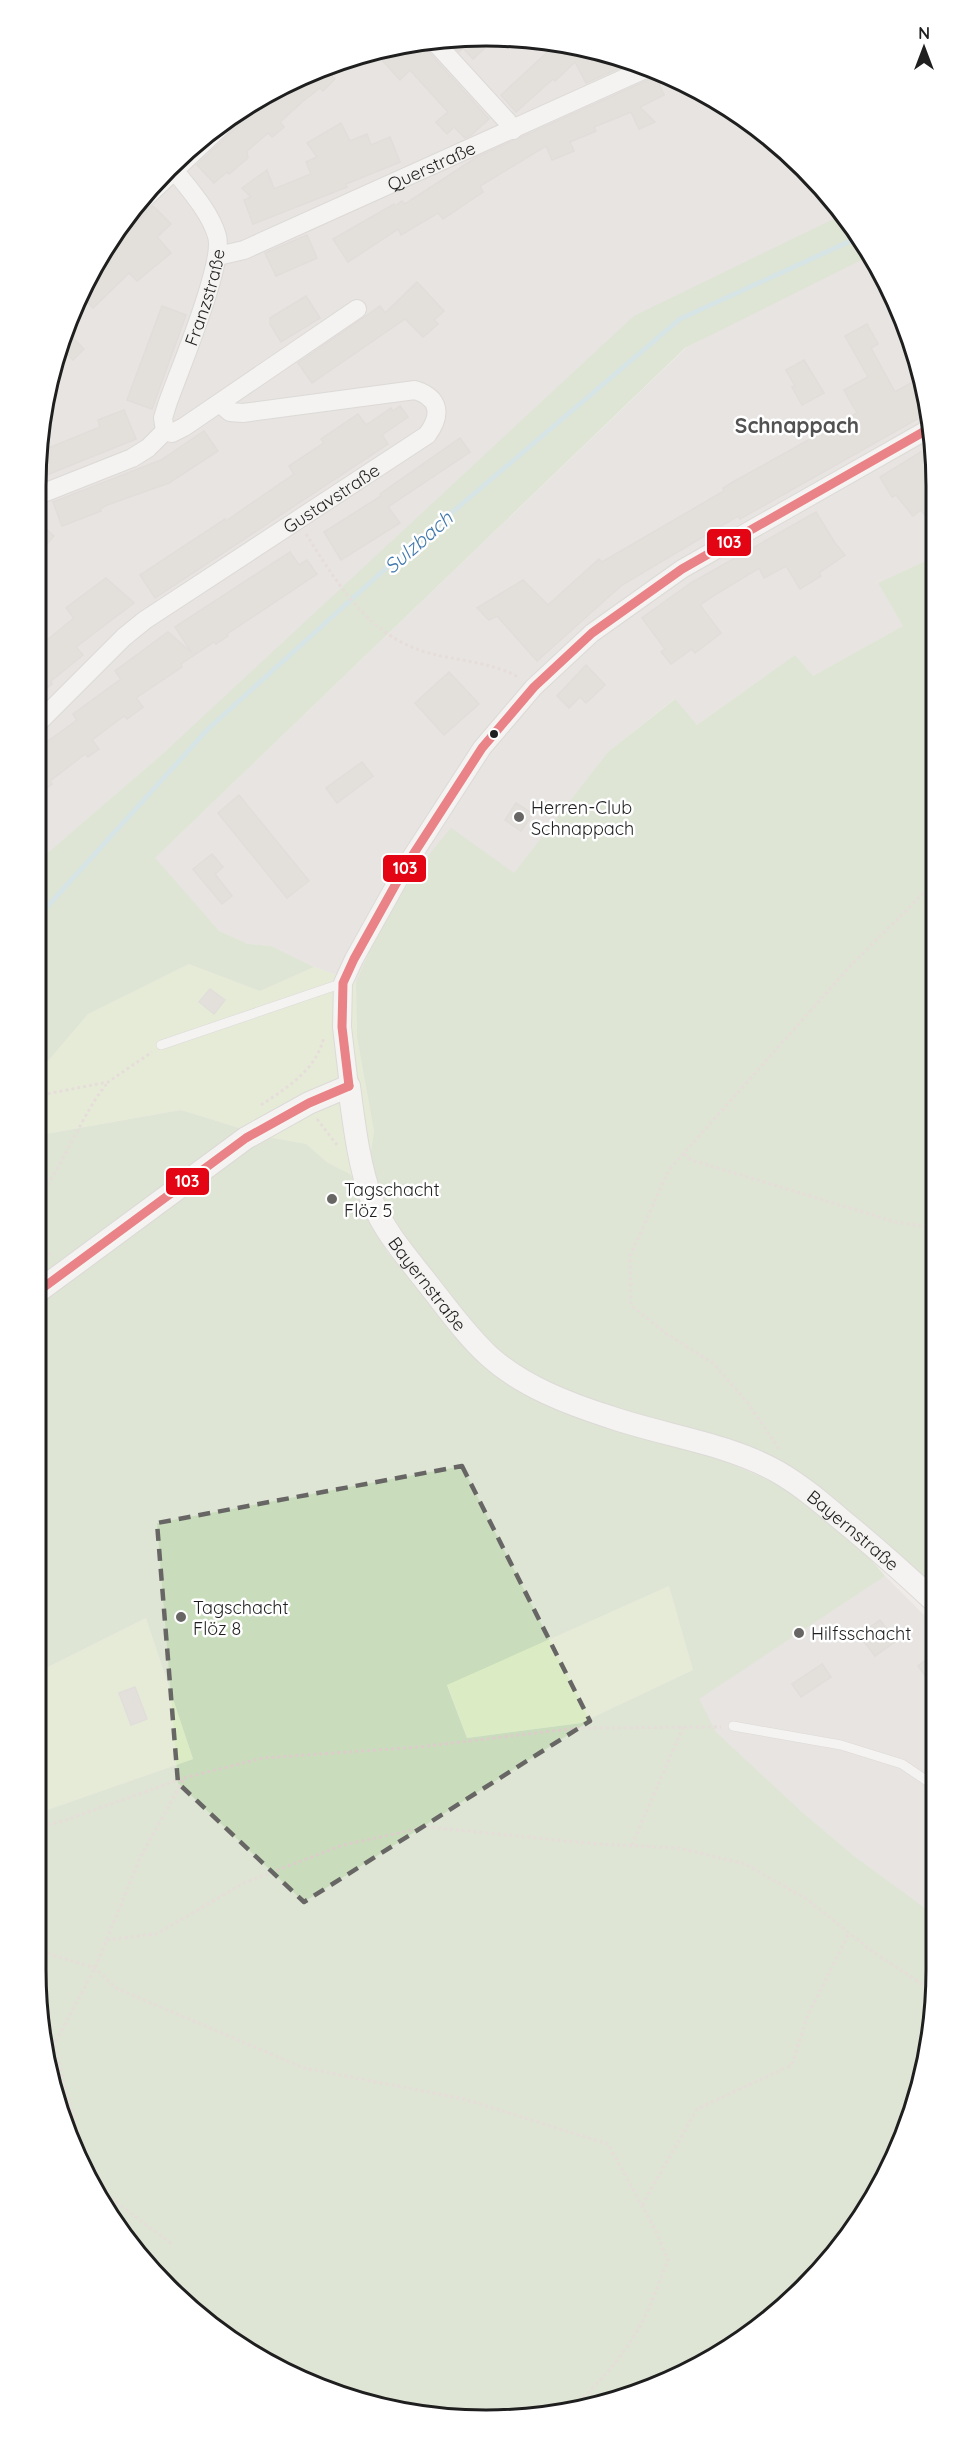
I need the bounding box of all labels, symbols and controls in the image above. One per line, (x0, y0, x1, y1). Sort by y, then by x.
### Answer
north arrow (894, 18, 954, 78)
text: N (918, 23, 930, 43)
street label: Querstraße (383, 136, 479, 196)
street label: Franzstraße (179, 247, 229, 349)
district label: Schnappach (735, 412, 859, 438)
street label: Gustavstraße (278, 458, 384, 538)
water label: Sulzbach (379, 505, 458, 579)
line badge: 103 (706, 528, 752, 557)
text: 103 (717, 532, 741, 552)
unlabelled marker (488, 728, 500, 740)
place label: Herren-Club Schnappach (531, 796, 634, 840)
marker: Herren-Club Schnappach (512, 810, 526, 824)
line badge: 103 (382, 854, 427, 883)
text: 103 (393, 858, 417, 878)
line badge: 103 (165, 1167, 210, 1196)
text: 103 (175, 1171, 199, 1191)
place label: Tagschacht Flöz 5 (344, 1178, 440, 1222)
marker: Tagschacht Flöz 5 (325, 1192, 339, 1206)
street label: Bayernstraße (384, 1232, 472, 1336)
street label: Bayernstraße (803, 1485, 904, 1575)
place label: Tagschacht Flöz 8 (193, 1596, 289, 1640)
marker: Tagschacht Flöz 8 (174, 1610, 188, 1624)
place label: Hilfsschacht (811, 1622, 911, 1645)
marker: Hilfsschacht (792, 1626, 806, 1640)

